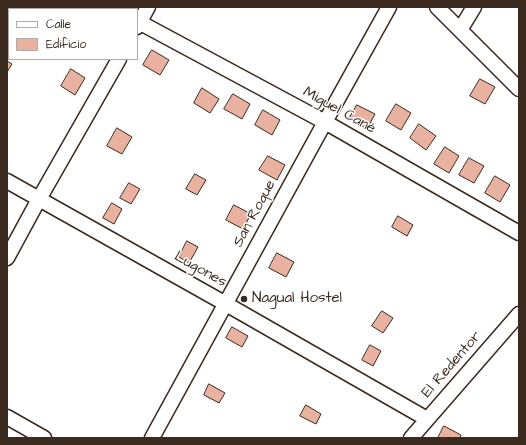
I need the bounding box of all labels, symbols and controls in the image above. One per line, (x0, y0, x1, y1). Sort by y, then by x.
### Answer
legend (8, 8, 138, 60)
text: Calle (46, 16, 71, 33)
text: Edificio (46, 36, 86, 53)
street label: Miguel Cané (299, 84, 379, 138)
street label: San Roque (230, 177, 280, 251)
street label: Lugones (171, 248, 229, 292)
place label: Nagual Hostel (252, 290, 342, 308)
marker: Nagual Hostel (239, 294, 249, 304)
street label: El Redentor (418, 328, 486, 402)

